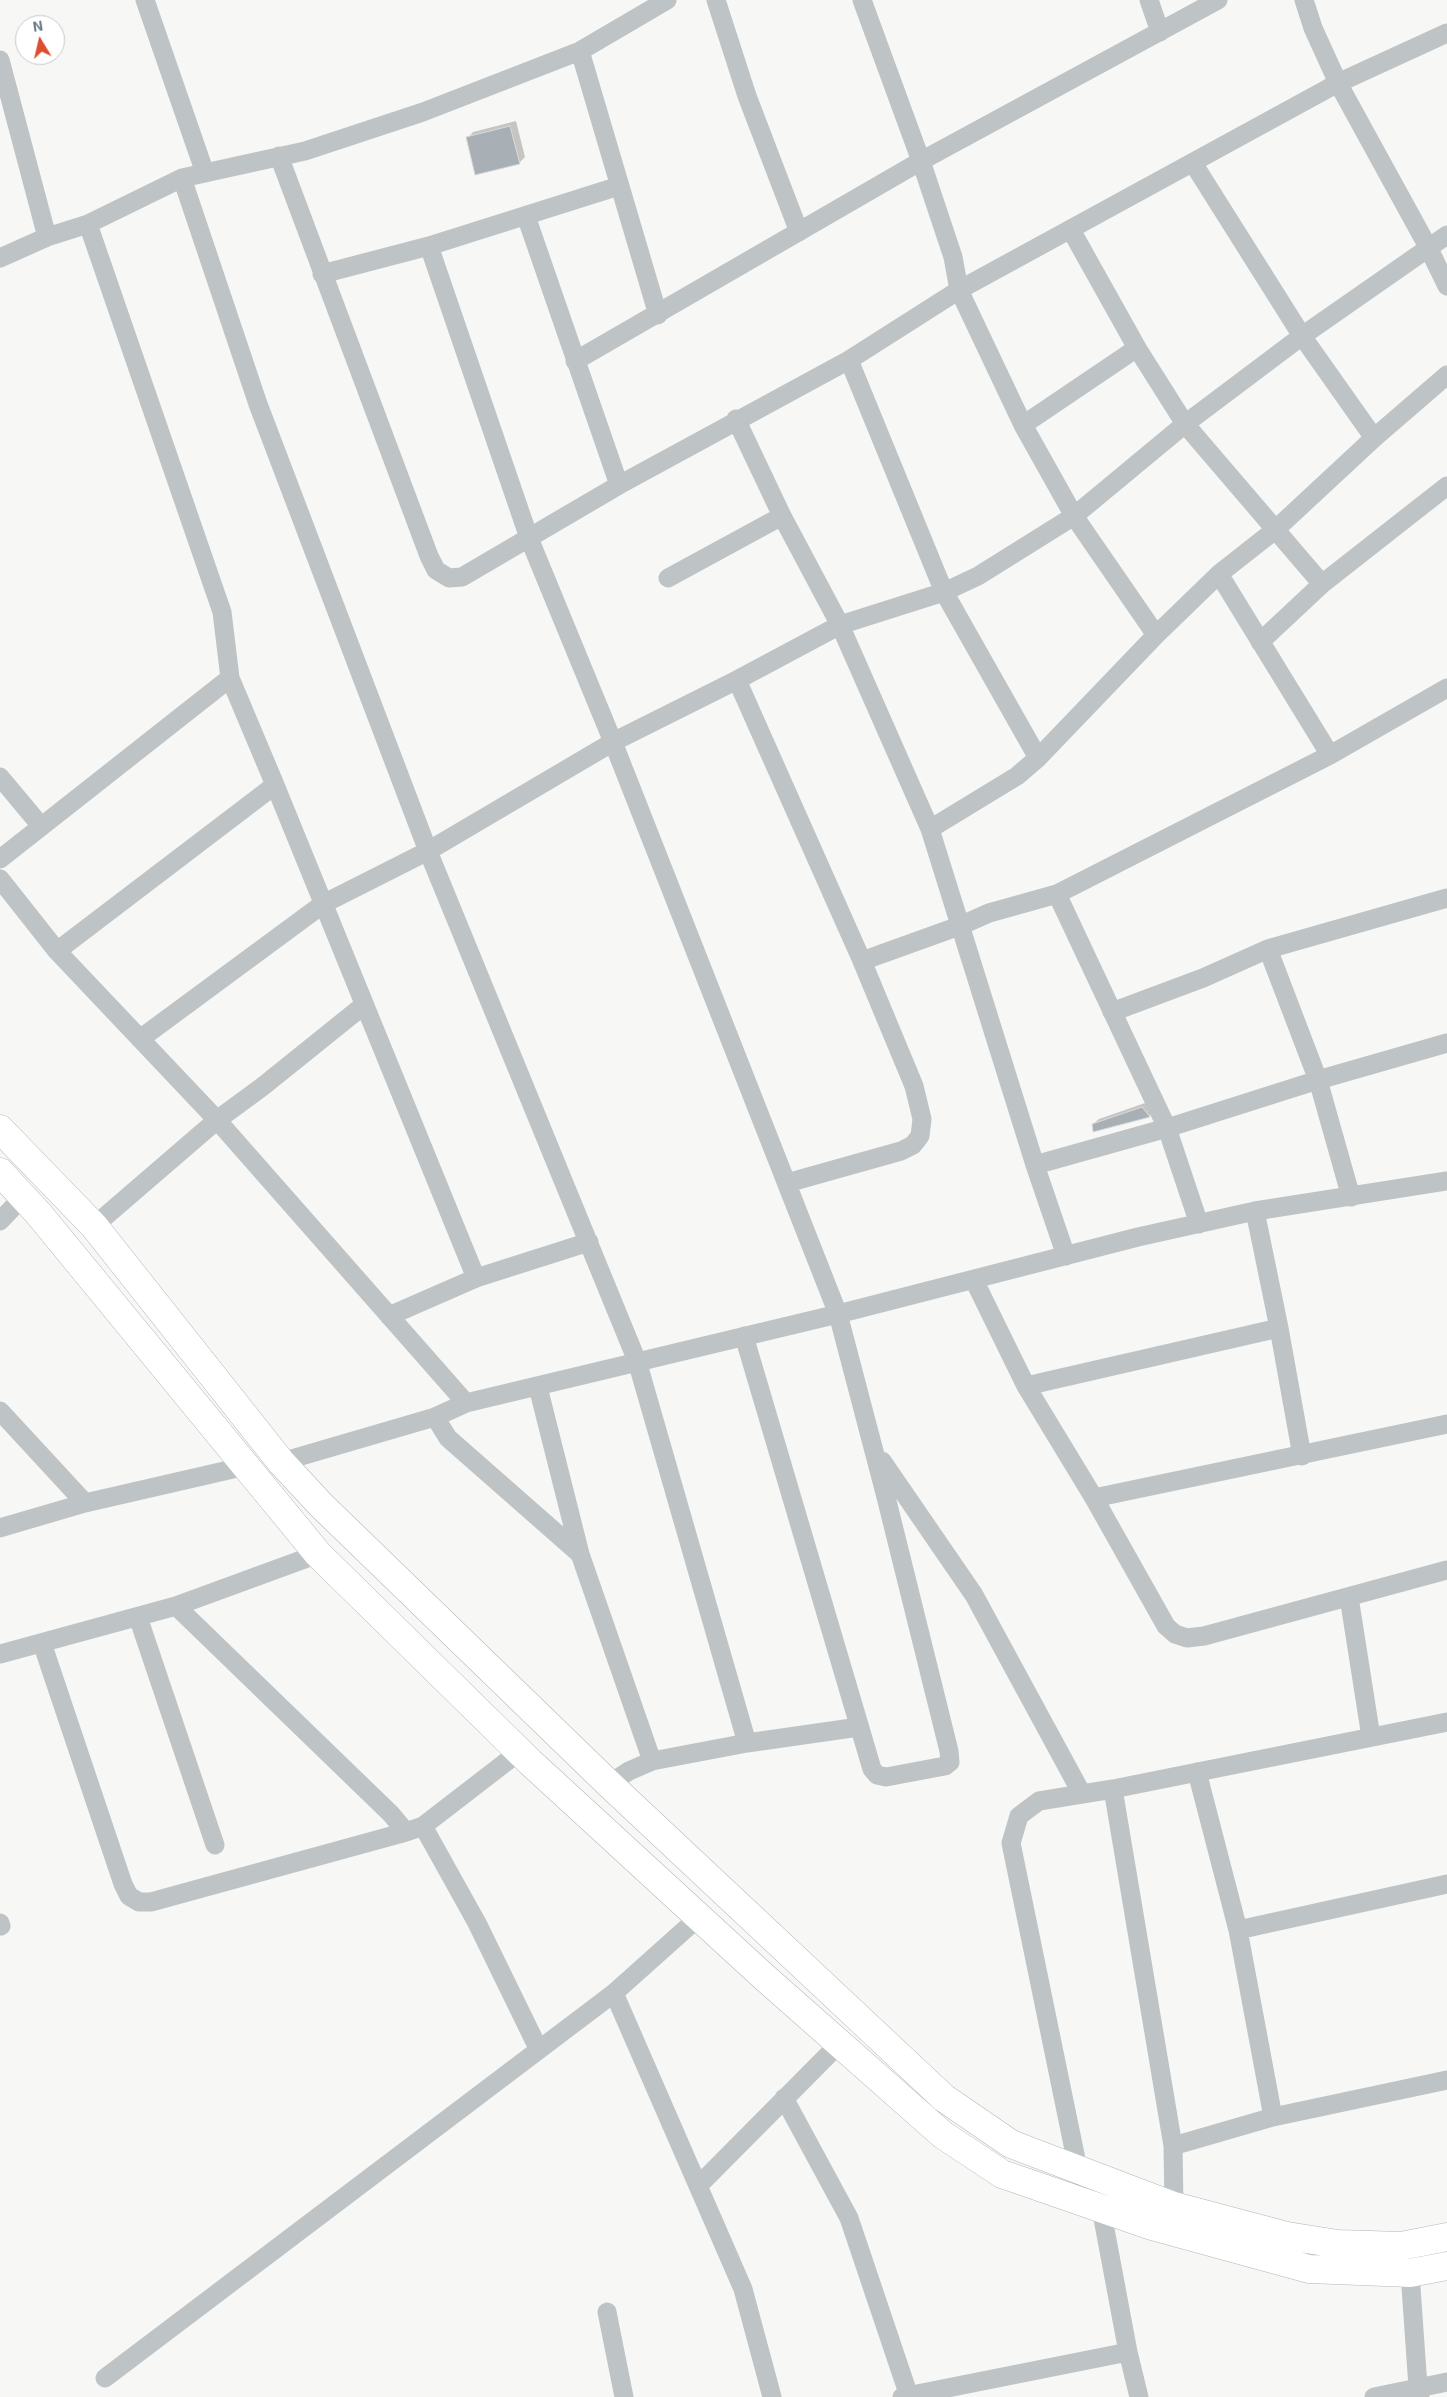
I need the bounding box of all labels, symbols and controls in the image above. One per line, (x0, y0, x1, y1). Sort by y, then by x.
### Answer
north arrow (15, 15, 65, 65)
text: N (31, 16, 44, 35)

